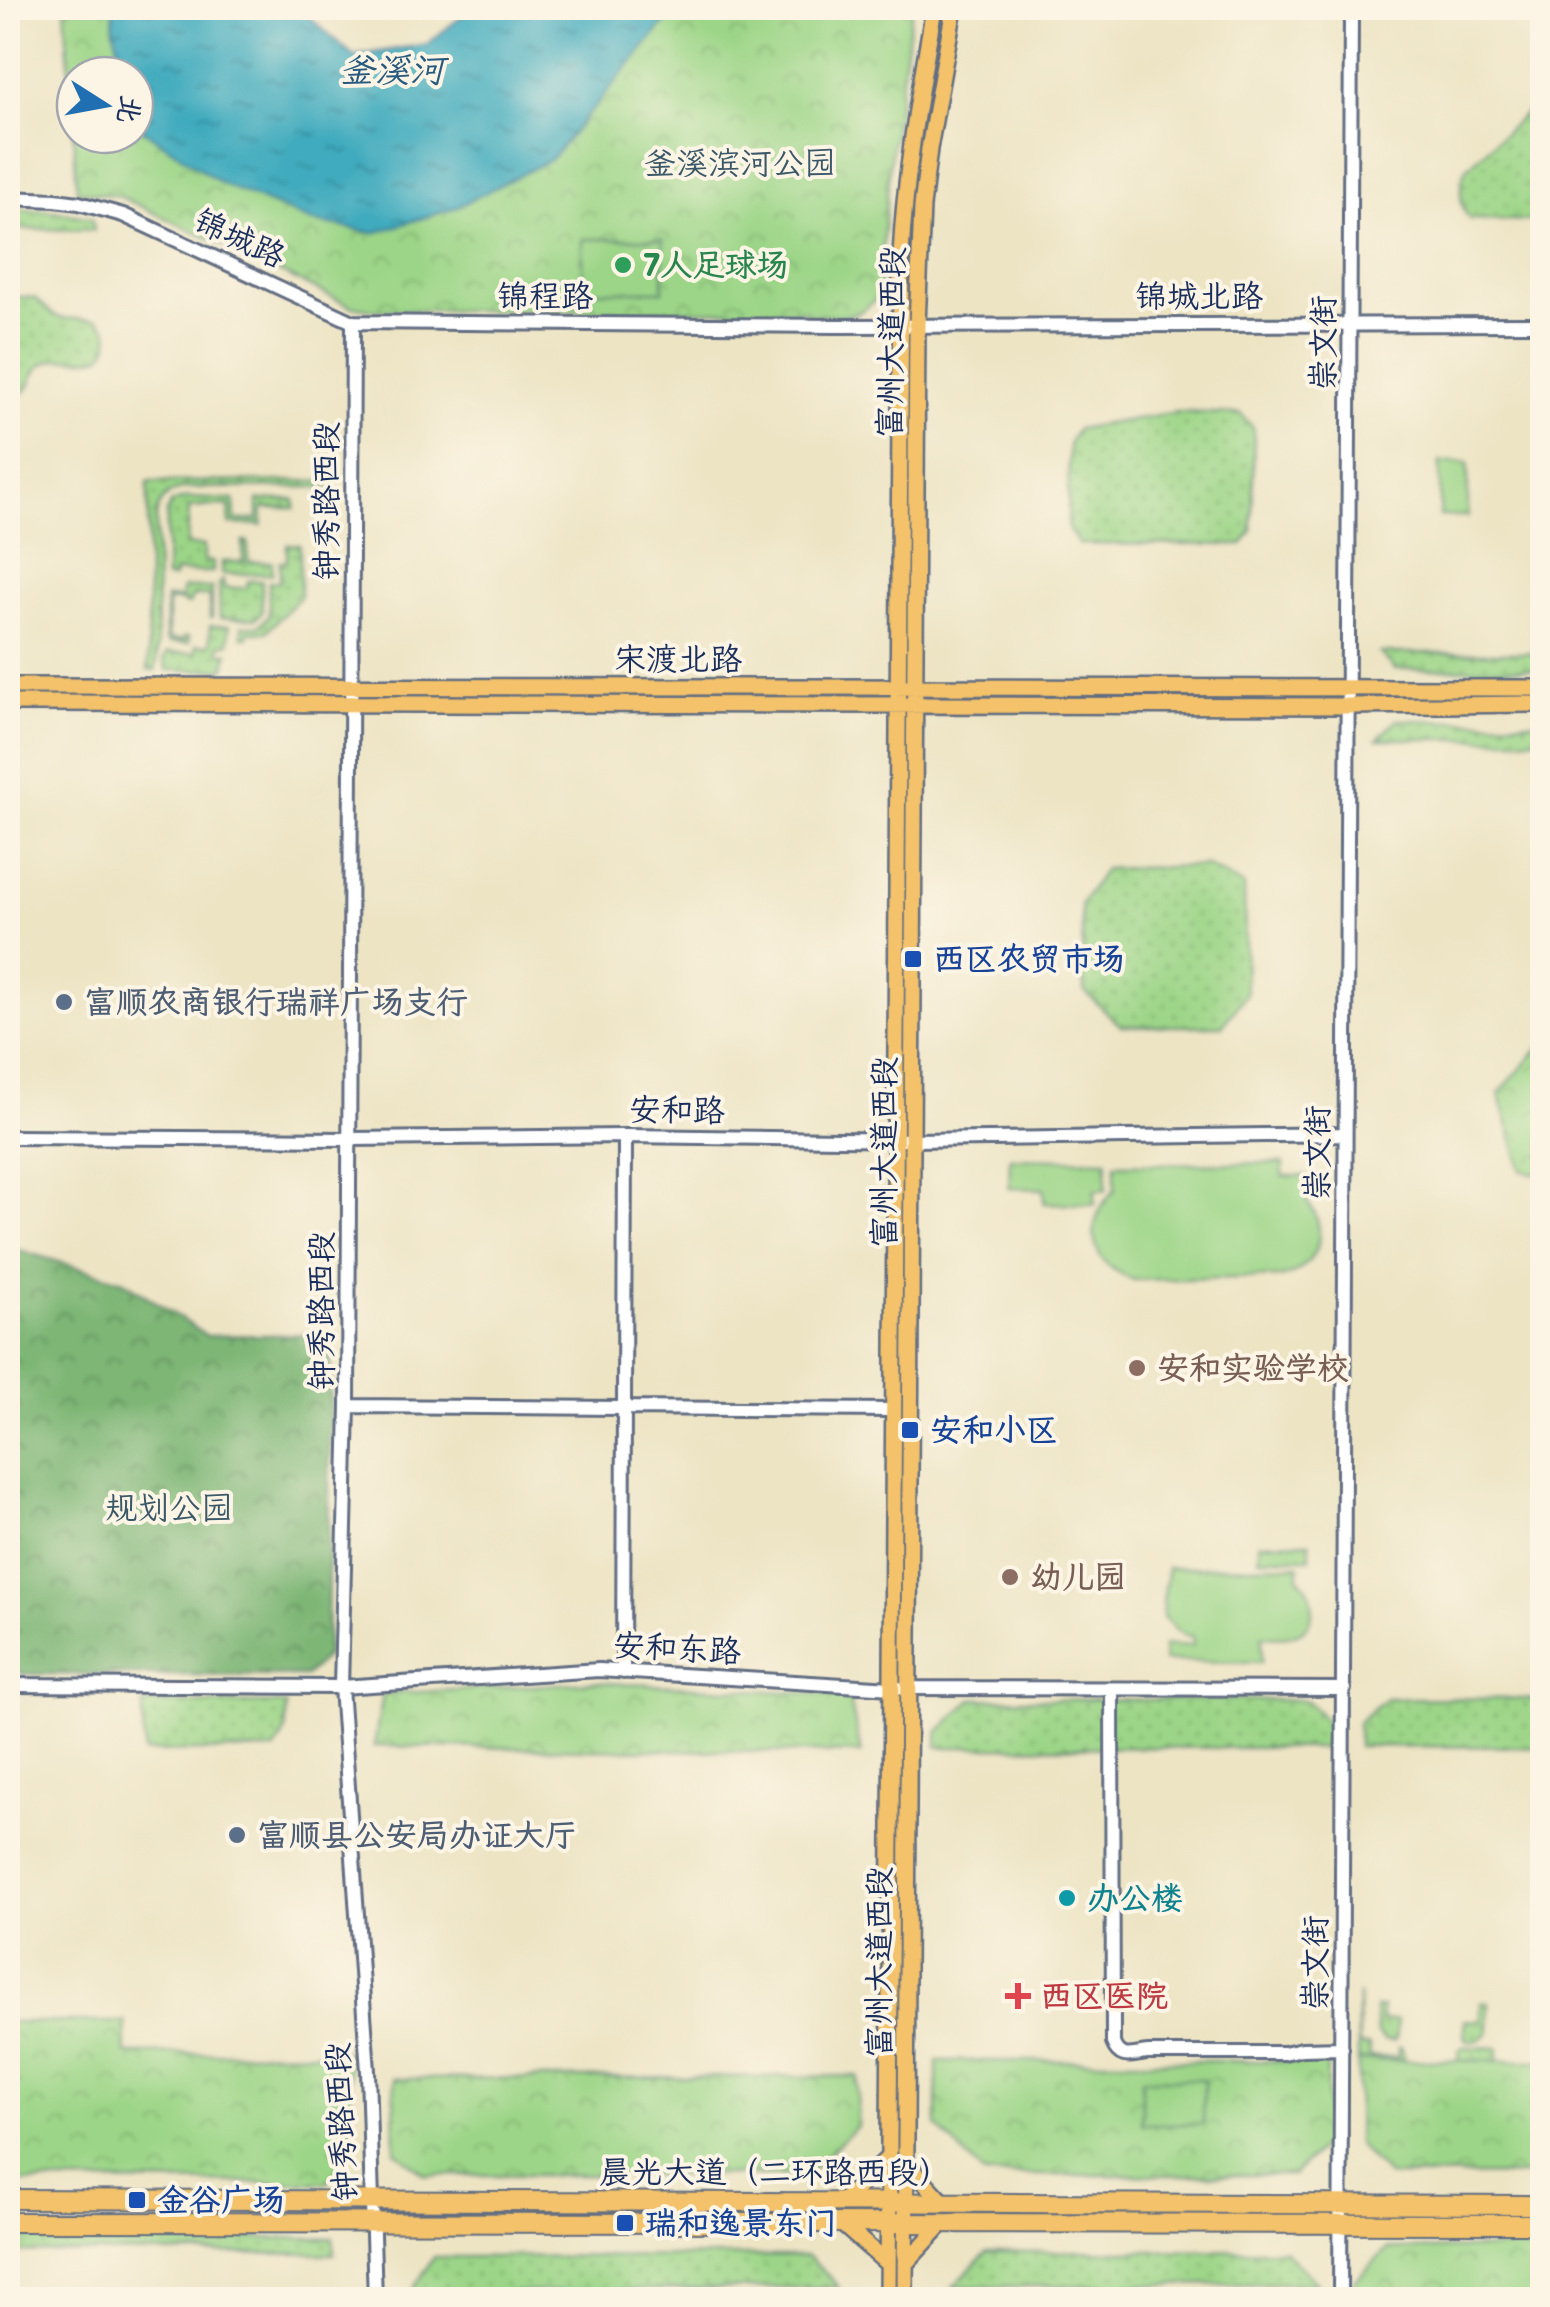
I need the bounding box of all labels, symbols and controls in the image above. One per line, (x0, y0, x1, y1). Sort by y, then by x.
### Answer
water label: 釜溪河 (339, 50, 449, 93)
north arrow (55, 55, 155, 155)
text: 北 (109, 93, 147, 126)
park label: 釜溪滨河公园 (644, 145, 836, 184)
street label: 锦城路 (188, 201, 291, 277)
street label: 富州大道西段 (871, 246, 914, 438)
place label: 7人足球场 (643, 247, 789, 286)
marker: 7人足球场 (612, 254, 634, 276)
street label: 锦程路 (497, 278, 593, 317)
street label: 锦城北路 (1135, 278, 1263, 317)
street label: 崇文街 (1305, 295, 1344, 391)
street label: 钟秀路西段 (308, 421, 347, 581)
street label: 宋渡北路 (614, 641, 742, 680)
place label: 西区农贸市场 (933, 941, 1125, 980)
marker: 西区农贸市场 (902, 948, 924, 970)
place label: 富顺农商银行瑞祥广场支行 (84, 984, 468, 1023)
marker: 富顺农商银行瑞祥广场支行 (53, 991, 75, 1013)
street label: 富州大道西段 (866, 1056, 905, 1248)
street label: 安和路 (629, 1091, 725, 1132)
street label: 崇文街 (1299, 1105, 1338, 1201)
street label: 钟秀路西段 (303, 1231, 342, 1391)
place label: 安和实验学校 (1157, 1350, 1349, 1389)
marker: 安和实验学校 (1126, 1357, 1148, 1379)
place label: 安和小区 (930, 1412, 1058, 1451)
marker: 安和小区 (899, 1419, 921, 1441)
park label: 规划公园 (105, 1490, 233, 1529)
place label: 幼儿园 (1030, 1559, 1126, 1598)
marker: 幼儿园 (999, 1566, 1021, 1588)
street label: 安和东路 (612, 1627, 742, 1672)
place label: 富顺县公安局办证大厅 (257, 1817, 577, 1856)
marker: 富顺县公安局办证大厅 (226, 1824, 248, 1846)
street label: 富州大道西段 (861, 1866, 900, 2058)
place label: 办公楼 (1087, 1880, 1183, 1919)
marker: 办公楼 (1056, 1887, 1078, 1909)
street label: 崇文街 (1297, 1915, 1336, 2011)
place label: 西区医院 (1040, 1978, 1168, 2017)
marker: 西区医院 (1005, 1983, 1031, 2009)
street label: 钟秀路西段 (319, 2041, 366, 2203)
street label: 晨光大道（二环路西段） (599, 2154, 951, 2193)
place label: 金谷广场 (157, 2182, 285, 2221)
marker: 金谷广场 (126, 2189, 148, 2211)
place label: 瑞和逸景东门 (645, 2205, 837, 2244)
marker: 瑞和逸景东门 (614, 2212, 636, 2234)

